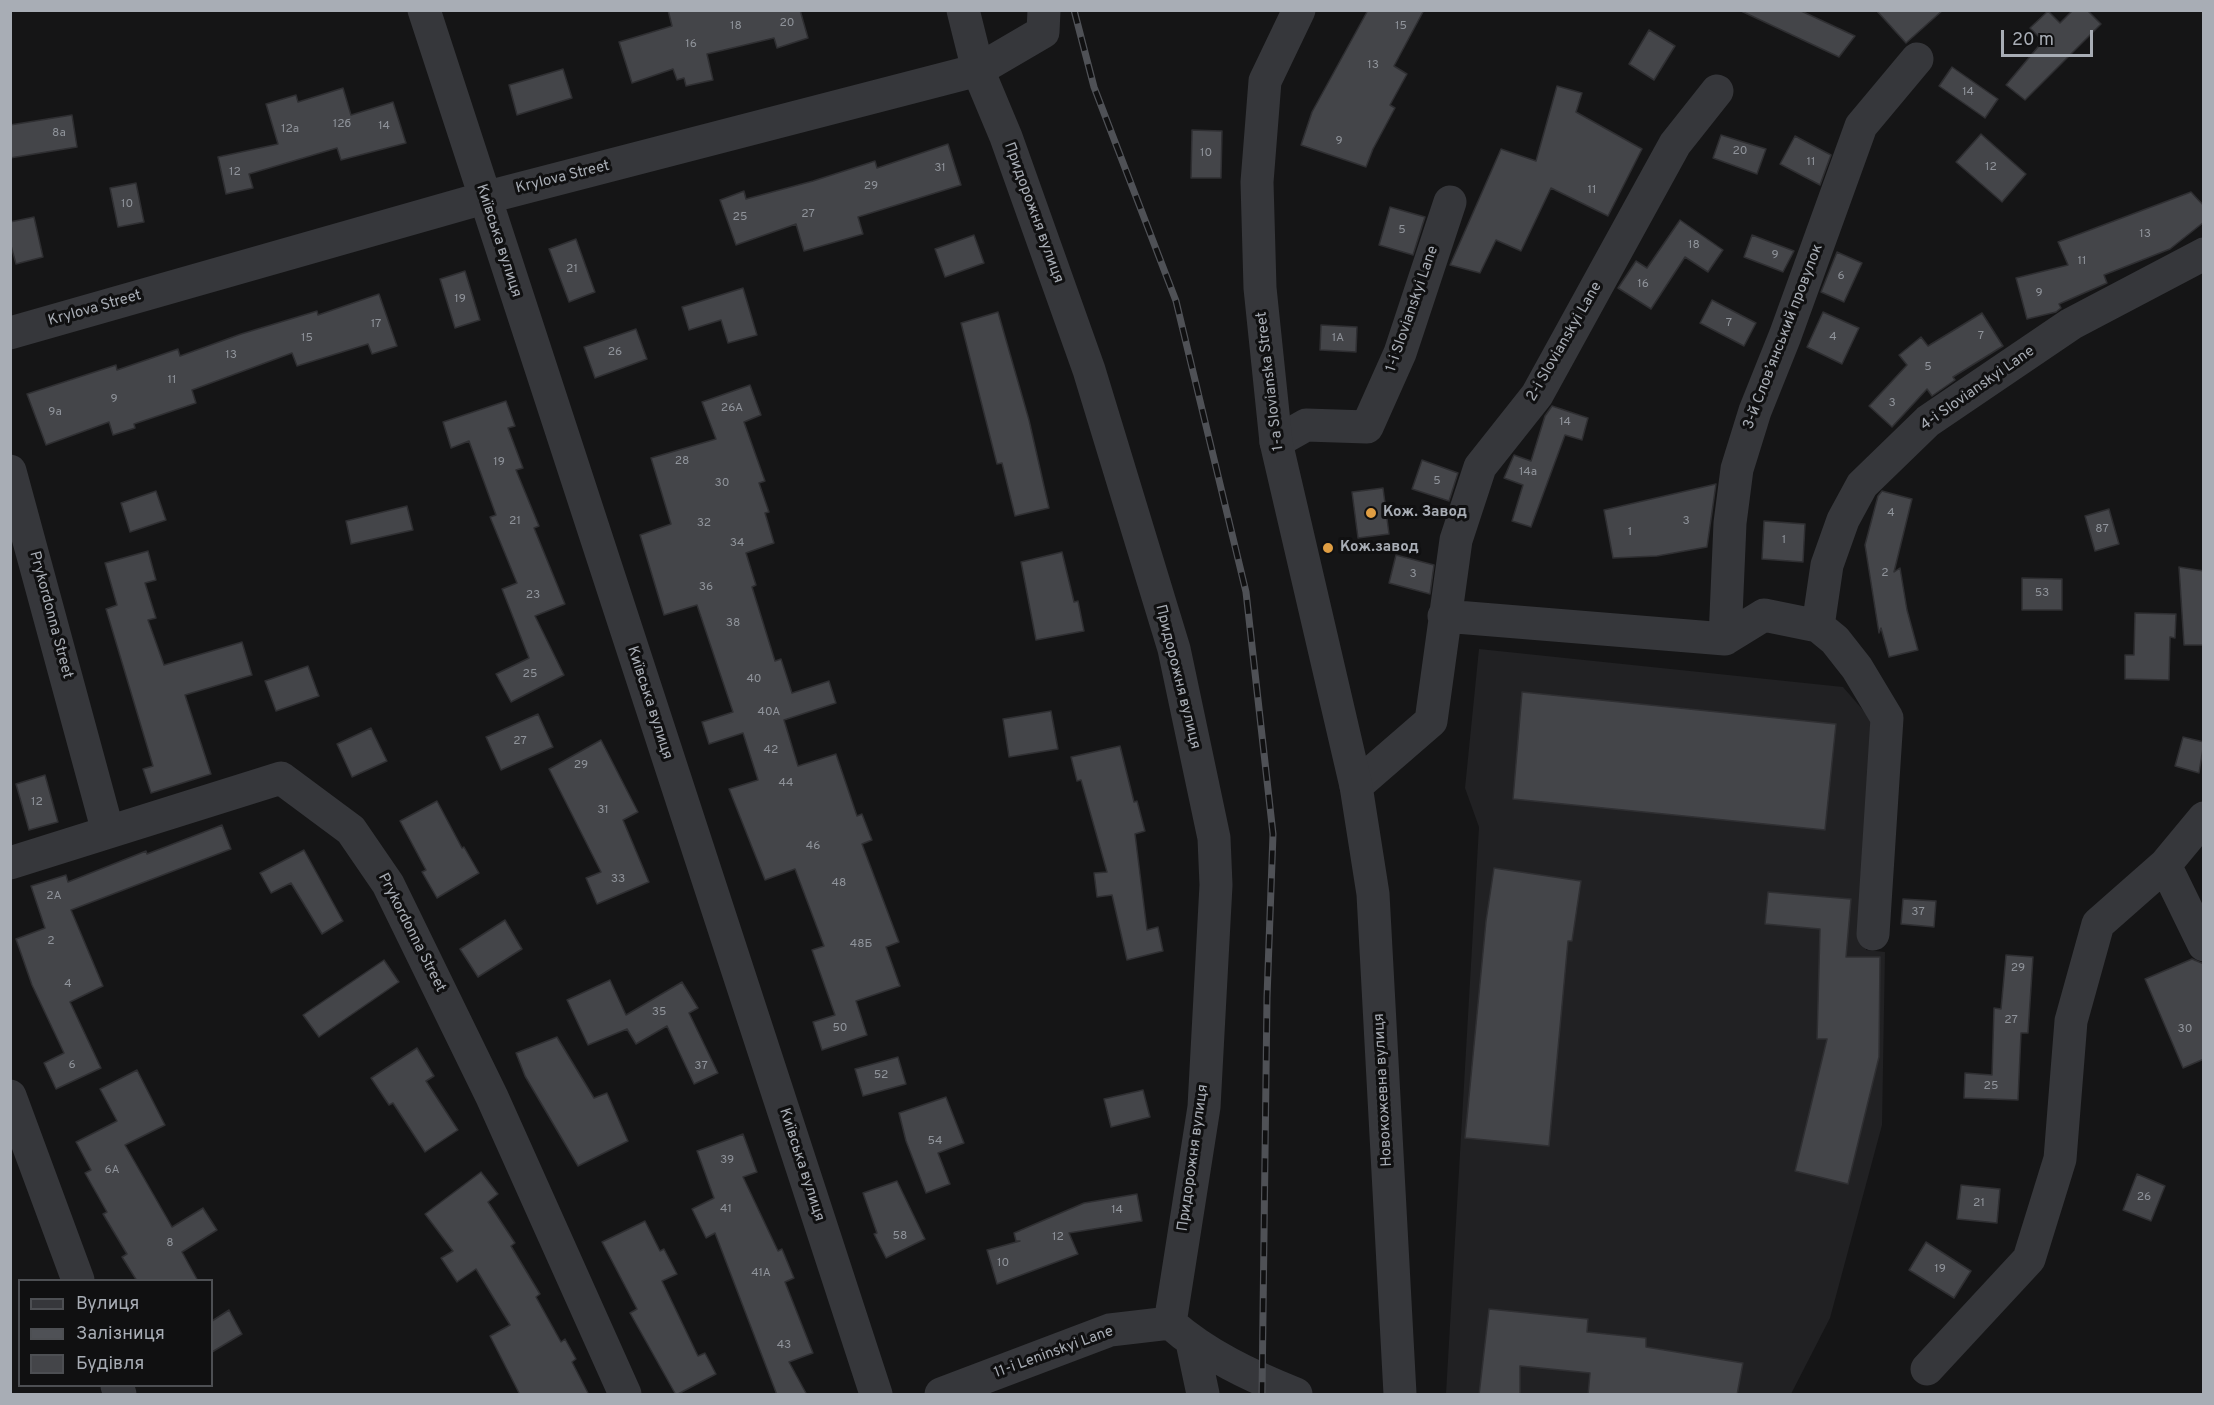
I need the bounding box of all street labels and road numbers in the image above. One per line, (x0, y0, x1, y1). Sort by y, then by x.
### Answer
street label: Придорожня вулиця (999, 140, 1067, 286)
street label: Krylova Street (514, 158, 612, 198)
street label: Київська вулиця (471, 182, 525, 300)
street label: 3-й Слов’янський провулок (1740, 242, 1828, 432)
street label: 1-i Slovianskyi Lane (1383, 244, 1443, 374)
street label: 2-i Slovianskyi Lane (1523, 279, 1607, 405)
street label: Krylova Street (46, 287, 144, 331)
street label: 1-a Slovianska Street (1254, 310, 1288, 452)
street label: 4-i Slovianskyi Lane (1917, 343, 2039, 435)
street label: Prykordonna Street (24, 549, 76, 681)
street label: Придорожня вулиця (1150, 603, 1204, 751)
street label: Київська вулиця (622, 644, 676, 762)
street label: Prykordonna Street (373, 870, 449, 996)
street label: Новокожевна вулиця (1371, 1013, 1397, 1167)
street label: Придорожня вулиця (1175, 1083, 1213, 1233)
street label: Київська вулиця (774, 1106, 828, 1224)
street label: 11-i Leninskyi Lane (992, 1323, 1116, 1383)

